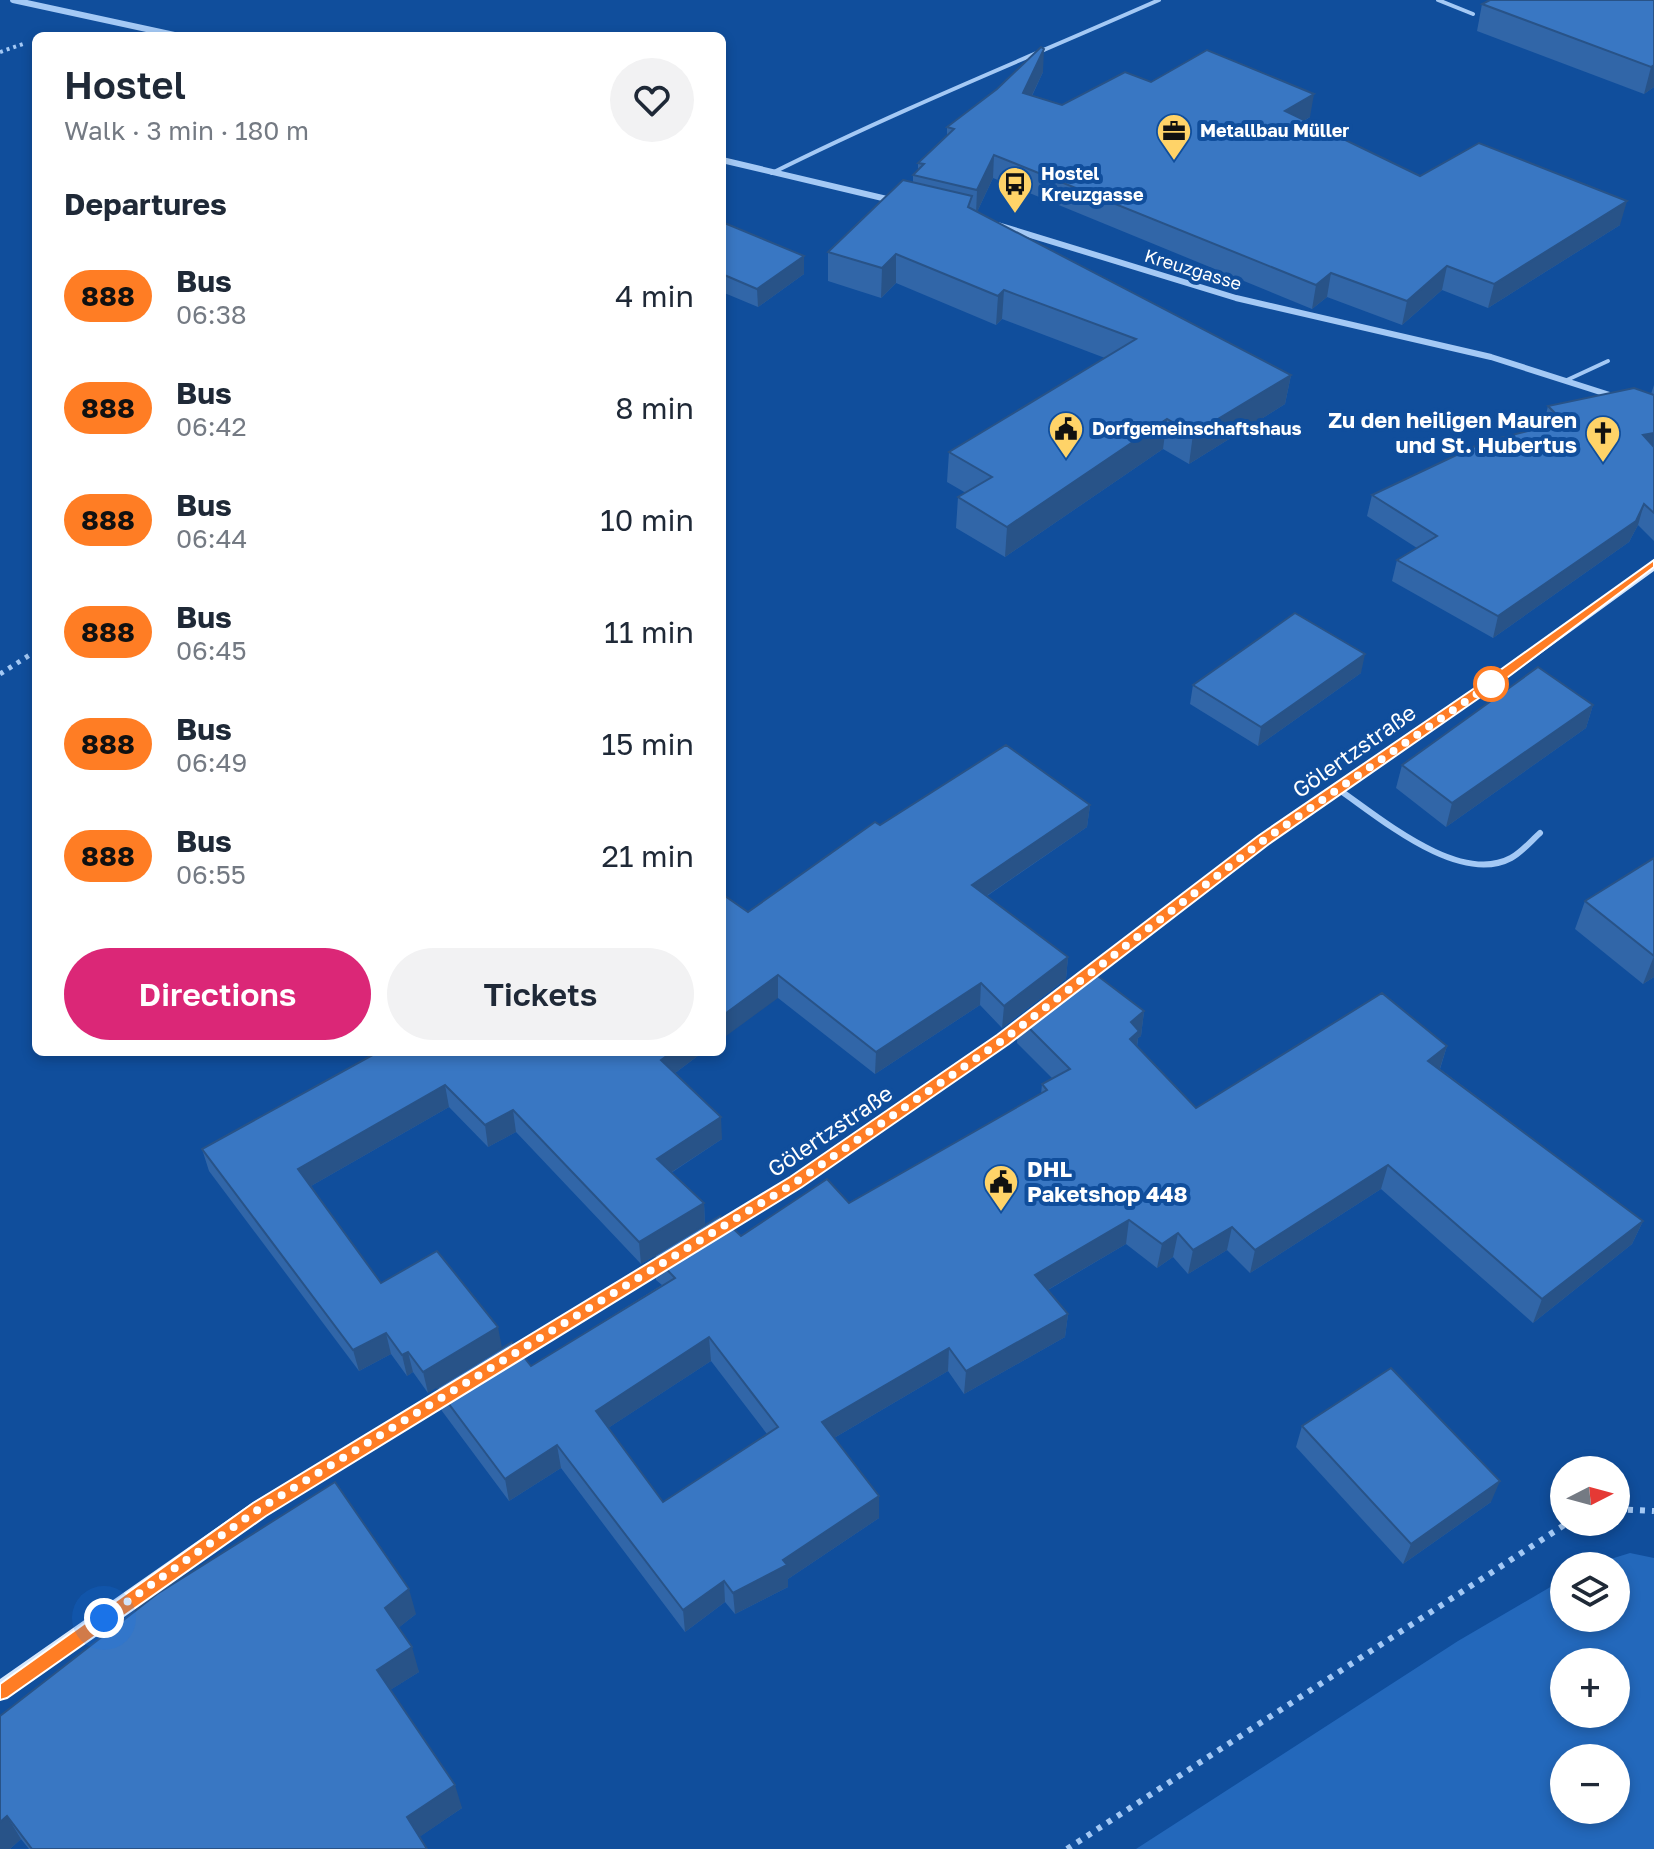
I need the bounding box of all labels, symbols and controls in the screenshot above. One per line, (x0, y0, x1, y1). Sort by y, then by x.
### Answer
button: heart (610, 58, 694, 142)
text: Hostel (64, 62, 186, 107)
office icon: Metallbau Müller (1155, 112, 1193, 162)
text: Walk · 3 min · 180 m (64, 115, 309, 146)
place label: Metallbau Müller (1200, 119, 1349, 141)
place label: Hostel Kreuzgasse (1041, 162, 1144, 205)
bus stop icon: Hostel Kreuzgasse (996, 165, 1034, 215)
text: Departures (64, 186, 227, 222)
street label: Kreuzgasse (1142, 244, 1245, 294)
text: Bus (176, 263, 232, 299)
text: 4 min (615, 278, 694, 314)
text: 888 (81, 279, 135, 312)
text: 06:38 (176, 299, 247, 330)
text: Bus (176, 375, 232, 411)
text: 8 min (615, 390, 694, 426)
text: 888 (81, 391, 135, 424)
place label: Zu den heiligen Mauren und St. Hubertus (1328, 406, 1577, 458)
public building icon: Dorfgemeinschaftshaus (1047, 410, 1085, 460)
text: 06:42 (176, 411, 247, 442)
church icon: Zu den heiligen Mauren und St. Hubertus (1584, 414, 1622, 464)
place label: Dorfgemeinschaftshaus (1092, 417, 1302, 439)
text: Bus (176, 487, 232, 523)
text: 10 min (600, 502, 694, 538)
text: 888 (81, 503, 135, 536)
text: 06:44 (176, 523, 247, 554)
text: Bus (176, 599, 232, 635)
text: 11 min (604, 614, 694, 650)
text: 888 (81, 615, 135, 648)
text: 06:45 (176, 635, 247, 666)
unlabelled marker (1474, 667, 1508, 701)
street label: Gölertzstraße (1287, 698, 1421, 803)
text: Bus (176, 711, 232, 747)
text: 15 min (602, 726, 694, 762)
text: 888 (81, 727, 135, 760)
text: 06:49 (176, 747, 247, 778)
text: Bus (176, 823, 232, 859)
text: 21 min (602, 838, 694, 874)
text: 888 (81, 839, 135, 872)
text: 06:55 (176, 859, 246, 890)
button: Directions (64, 948, 371, 1040)
button: Tickets (387, 948, 694, 1040)
street label: Gölertzstraße (762, 1079, 897, 1182)
place label: DHL Paketshop 448 (1027, 1155, 1188, 1207)
public building icon: DHL Paketshop 448 (982, 1163, 1020, 1213)
north arrow (1550, 1456, 1630, 1536)
map controls (1550, 1456, 1630, 1824)
button: layers (1550, 1552, 1630, 1632)
your location (84, 1598, 124, 1638)
button: + (1550, 1648, 1630, 1728)
button: − (1550, 1744, 1630, 1824)

